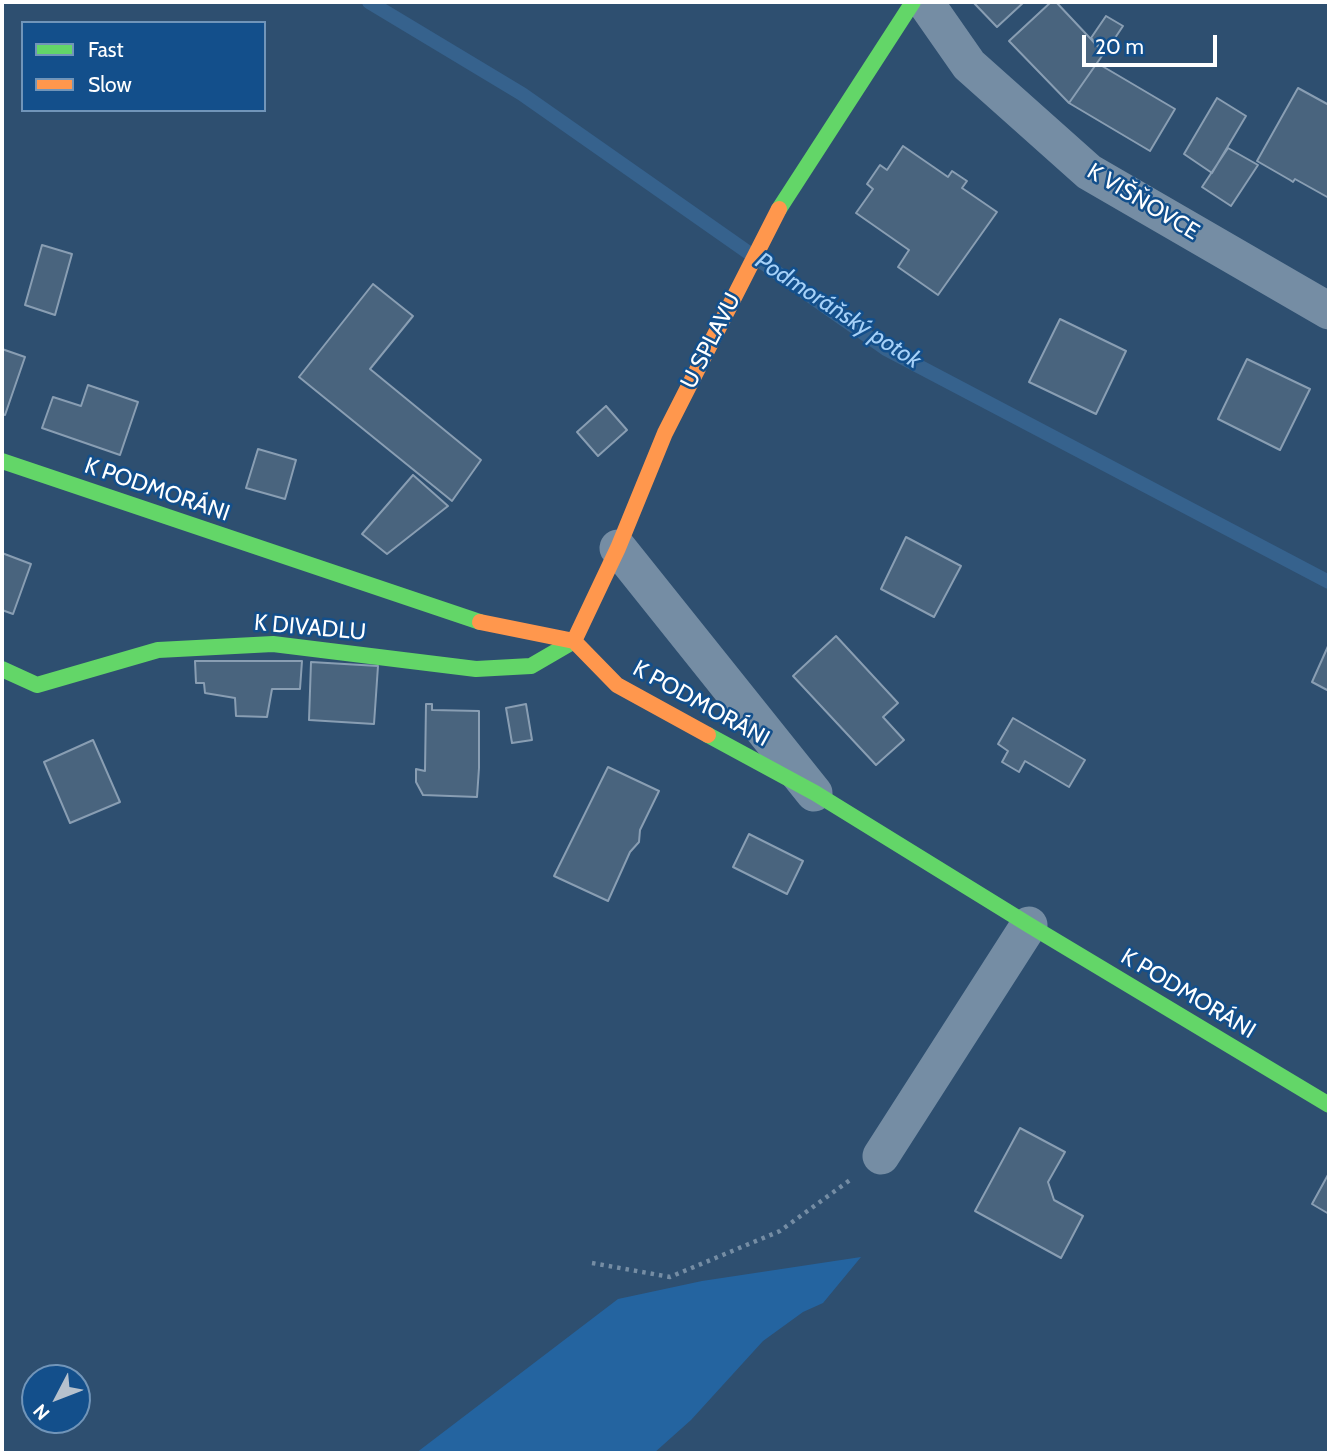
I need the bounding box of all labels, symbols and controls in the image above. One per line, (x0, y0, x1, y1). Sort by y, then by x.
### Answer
legend (21, 21, 266, 112)
scale bar (1086, 21, 1221, 65)
text: 20 m (1095, 34, 1144, 59)
text: Fast (88, 37, 124, 62)
text: Slow (88, 72, 132, 97)
street label: K VIŠŇOVCE (1082, 158, 1204, 246)
water label: Podmoráňský potok (750, 247, 926, 375)
street label: U SPLAVU (675, 289, 747, 393)
street label: K PODMORÁNI (81, 452, 233, 528)
street label: K DIVADLU (253, 609, 367, 647)
street label: K PODMORÁNI (628, 655, 774, 753)
street label: K PODMORÁNI (1116, 943, 1260, 1045)
north arrow (21, 1364, 91, 1434)
text: N (28, 1399, 55, 1425)

